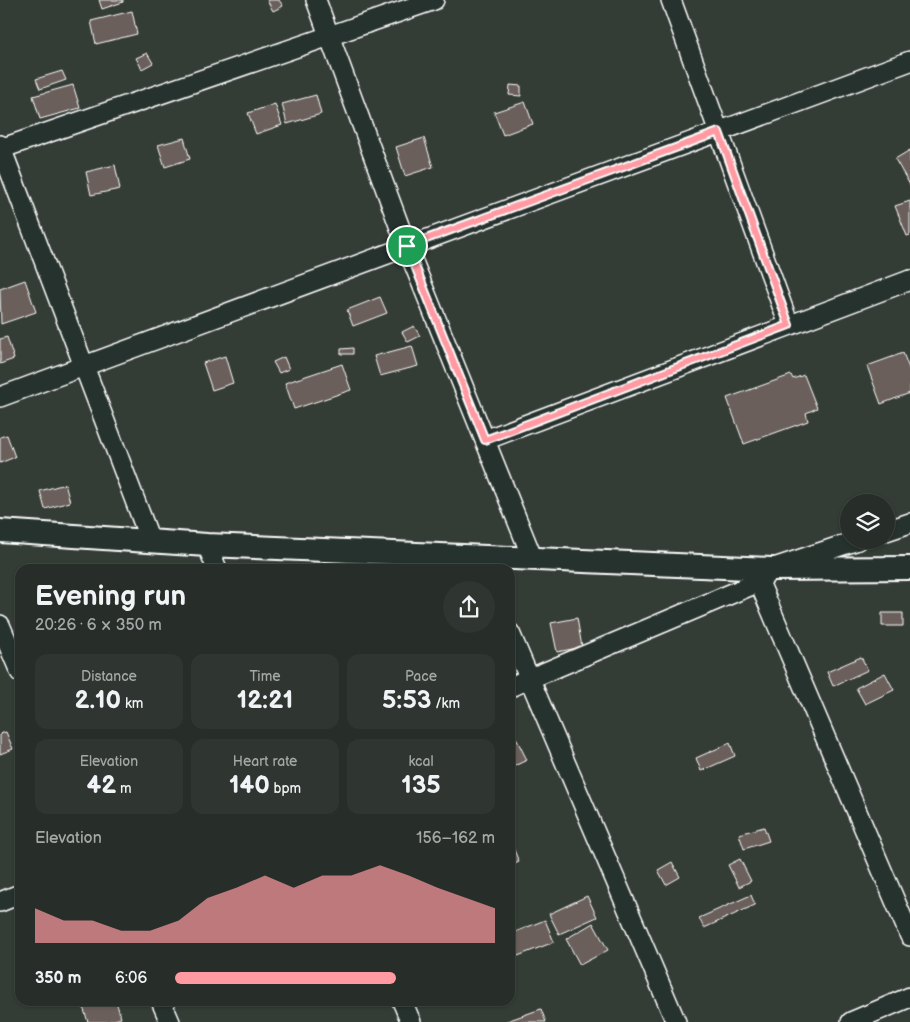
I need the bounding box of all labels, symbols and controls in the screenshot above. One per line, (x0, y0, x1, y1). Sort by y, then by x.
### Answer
pin (386, 225, 428, 267)
icon: arrive (393, 232, 421, 260)
map controls (840, 494, 895, 549)
button: layers (840, 494, 895, 549)
text: Evening run (35, 580, 186, 613)
button: share (443, 581, 495, 633)
text: 20:26 · 6 × 350 m (35, 616, 162, 635)
text: Distance (81, 668, 137, 685)
text: Time (249, 668, 281, 685)
text: Pace (405, 668, 437, 685)
text: 2.10 (75, 685, 121, 716)
text: 12:21 (237, 685, 293, 716)
text: 5:53 (382, 685, 431, 716)
text: km (121, 695, 143, 712)
text: /km (431, 695, 460, 712)
text: Elevation (80, 753, 138, 770)
text: Heart rate (233, 753, 297, 770)
text: kcal (408, 753, 434, 770)
text: 42 (86, 770, 116, 801)
text: 140 (229, 770, 270, 801)
text: 135 (401, 770, 441, 801)
text: m (116, 780, 132, 797)
text: bpm (270, 780, 301, 797)
text: Elevation (35, 829, 102, 848)
text: 156–162 m (416, 829, 495, 848)
text: 350 m (35, 969, 82, 988)
text: 6:06 (115, 969, 147, 988)

